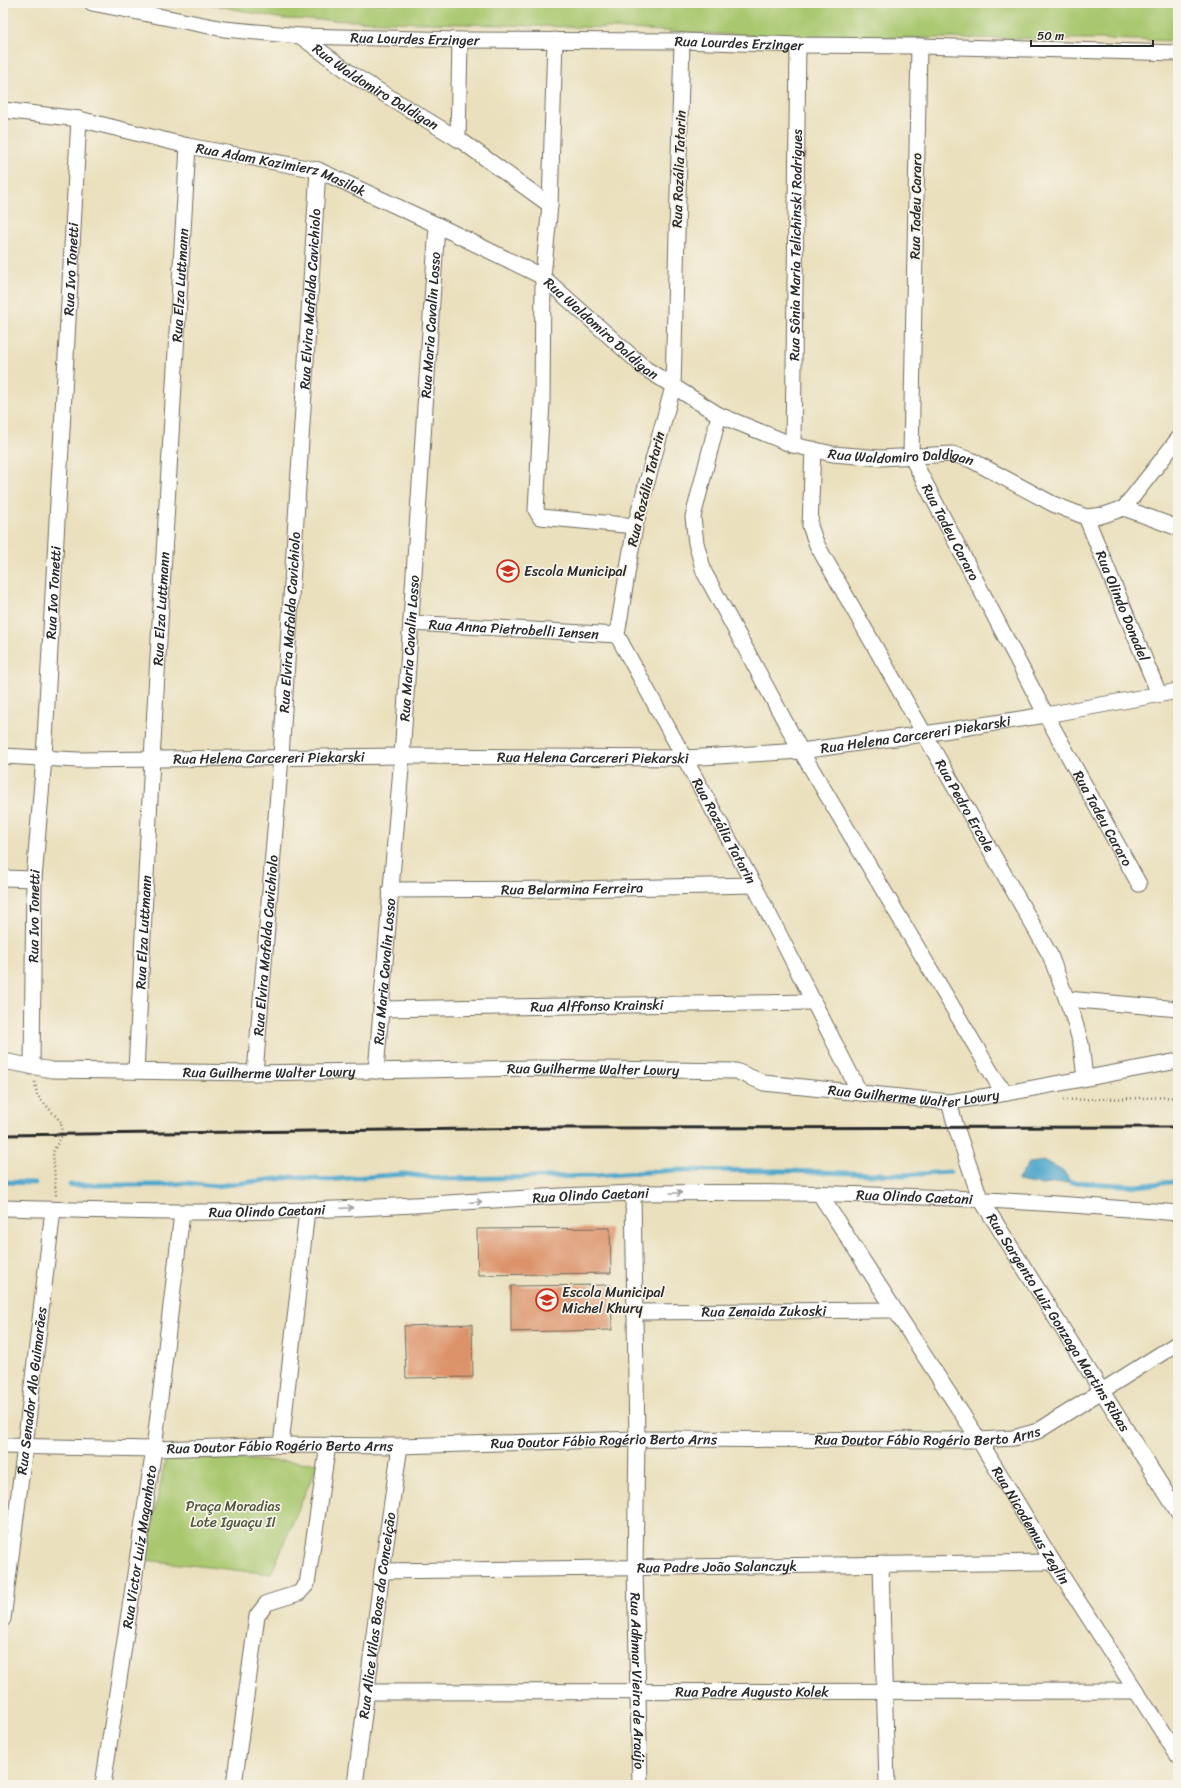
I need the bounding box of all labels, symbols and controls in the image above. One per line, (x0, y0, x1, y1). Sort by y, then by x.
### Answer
scale bar (1031, 22, 1153, 48)
street label: Rua Lourdes Erzinger (350, 25, 481, 53)
text: 50 m (1037, 25, 1064, 47)
street label: Rua Lourdes Erzinger (674, 28, 805, 58)
street label: Rua Waldomiro Daldigan (307, 37, 444, 137)
street label: Rua Rozália Tatarin (664, 109, 694, 228)
street label: Rua Sônia Maria Telichinski Rodrigues (782, 129, 809, 361)
street label: Rua Adam Kazimierz Masilak (194, 135, 370, 203)
street label: Rua Tadeu Cararo (903, 152, 929, 260)
street label: Rua Elvira Mafalda Cavichiolo (292, 208, 328, 390)
street label: Rua Ivo Tonetti (56, 221, 86, 316)
street label: Rua Elza Luttmann (164, 227, 196, 343)
street label: Rua Maria Cavalin Losso (413, 251, 448, 399)
street label: Rua Waldomiro Daldigan (538, 271, 664, 387)
street label: Rua Rozália Tatarin (620, 428, 672, 549)
street label: Rua Waldomiro Daldigan (826, 441, 978, 473)
street label: Rua Tadeu Cararo (915, 479, 986, 585)
street label: Rua Elvira Mafalda Cavichiolo (271, 531, 308, 714)
street label: Rua Ivo Tonetti (38, 544, 68, 640)
street label: Rua Olindo Donadel (1089, 546, 1157, 666)
street label: Rua Elza Luttmann (145, 550, 177, 666)
school or university icon: Escola Municipal (495, 558, 521, 584)
place label: Escola Municipal (524, 559, 628, 584)
street label: Rua Maria Cavalin Losso (392, 574, 426, 722)
street label: Rua Anna Pietrobelli Iensen (428, 612, 600, 646)
street label: Rua Helena Carcereri Piekarski (819, 708, 1013, 761)
street label: Rua Helena Carcereri Piekarski (173, 744, 366, 771)
street label: Rua Helena Carcereri Piekarski (497, 744, 691, 771)
street label: Rua Pedro Ercole (929, 754, 1002, 857)
street label: Rua Tadeu Cararo (1066, 765, 1139, 871)
street label: Rua Rozália Tatarin (685, 773, 764, 889)
street label: Rua Elvira Mafalda Cavichiolo (246, 854, 285, 1037)
street label: Rua Ivo Tonetti (21, 867, 47, 963)
street label: Rua Elza Luttmann (128, 874, 159, 990)
street label: Rua Belarmina Ferreira (501, 875, 643, 902)
street label: Rua Maria Cavalin Losso (366, 897, 403, 1045)
street label: Rua Alffonso Krainski (530, 992, 665, 1019)
street label: Rua Guilherme Walter Lowry (507, 1055, 680, 1083)
street label: Rua Guilherme Walter Lowry (183, 1059, 356, 1086)
street label: Rua Guilherme Walter Lowry (827, 1077, 1002, 1115)
street label: Rua Olindo Caetani (532, 1180, 650, 1210)
street label: Rua Olindo Caetani (856, 1182, 974, 1212)
one-way arrow (669, 1189, 682, 1197)
street label: Rua Olindo Caetani (209, 1197, 327, 1224)
one-way arrow (469, 1198, 482, 1205)
one-way arrow (340, 1205, 353, 1212)
street label: Rua Sargento Luiz Gonzaga Martins Ribas (980, 1208, 1137, 1437)
place label: Escola Municipal Michel Khury (562, 1280, 666, 1321)
school or university icon: Escola Municipal Michel Khury (534, 1287, 560, 1313)
street label: Rua Zenaida Zukoski (701, 1298, 828, 1324)
street label: Rua Senador Alo Guimarães (9, 1305, 54, 1476)
street label: Rua Doutor Fábio Rogério Berto Arns (814, 1418, 1044, 1453)
street label: Rua Doutor Fábio Rogério Berto Arns (490, 1426, 718, 1456)
street label: Rua Doutor Fábio Rogério Berto Arns (166, 1432, 394, 1461)
street label: Rua Nicodemus Zeglin (985, 1461, 1077, 1590)
street label: Rua Victor Luiz Maganhoto (114, 1463, 164, 1630)
park label: Praça Moradias Lote Iguaçu II (186, 1494, 281, 1535)
street label: Rua Alice Vilas Boas da Conceição (351, 1511, 403, 1720)
street label: Rua Padre João Salanczyk (637, 1553, 797, 1580)
street label: Rua Adhmar Vieira de Araújo (623, 1592, 652, 1770)
street label: Rua Padre Augusto Kolek (675, 1679, 829, 1704)

